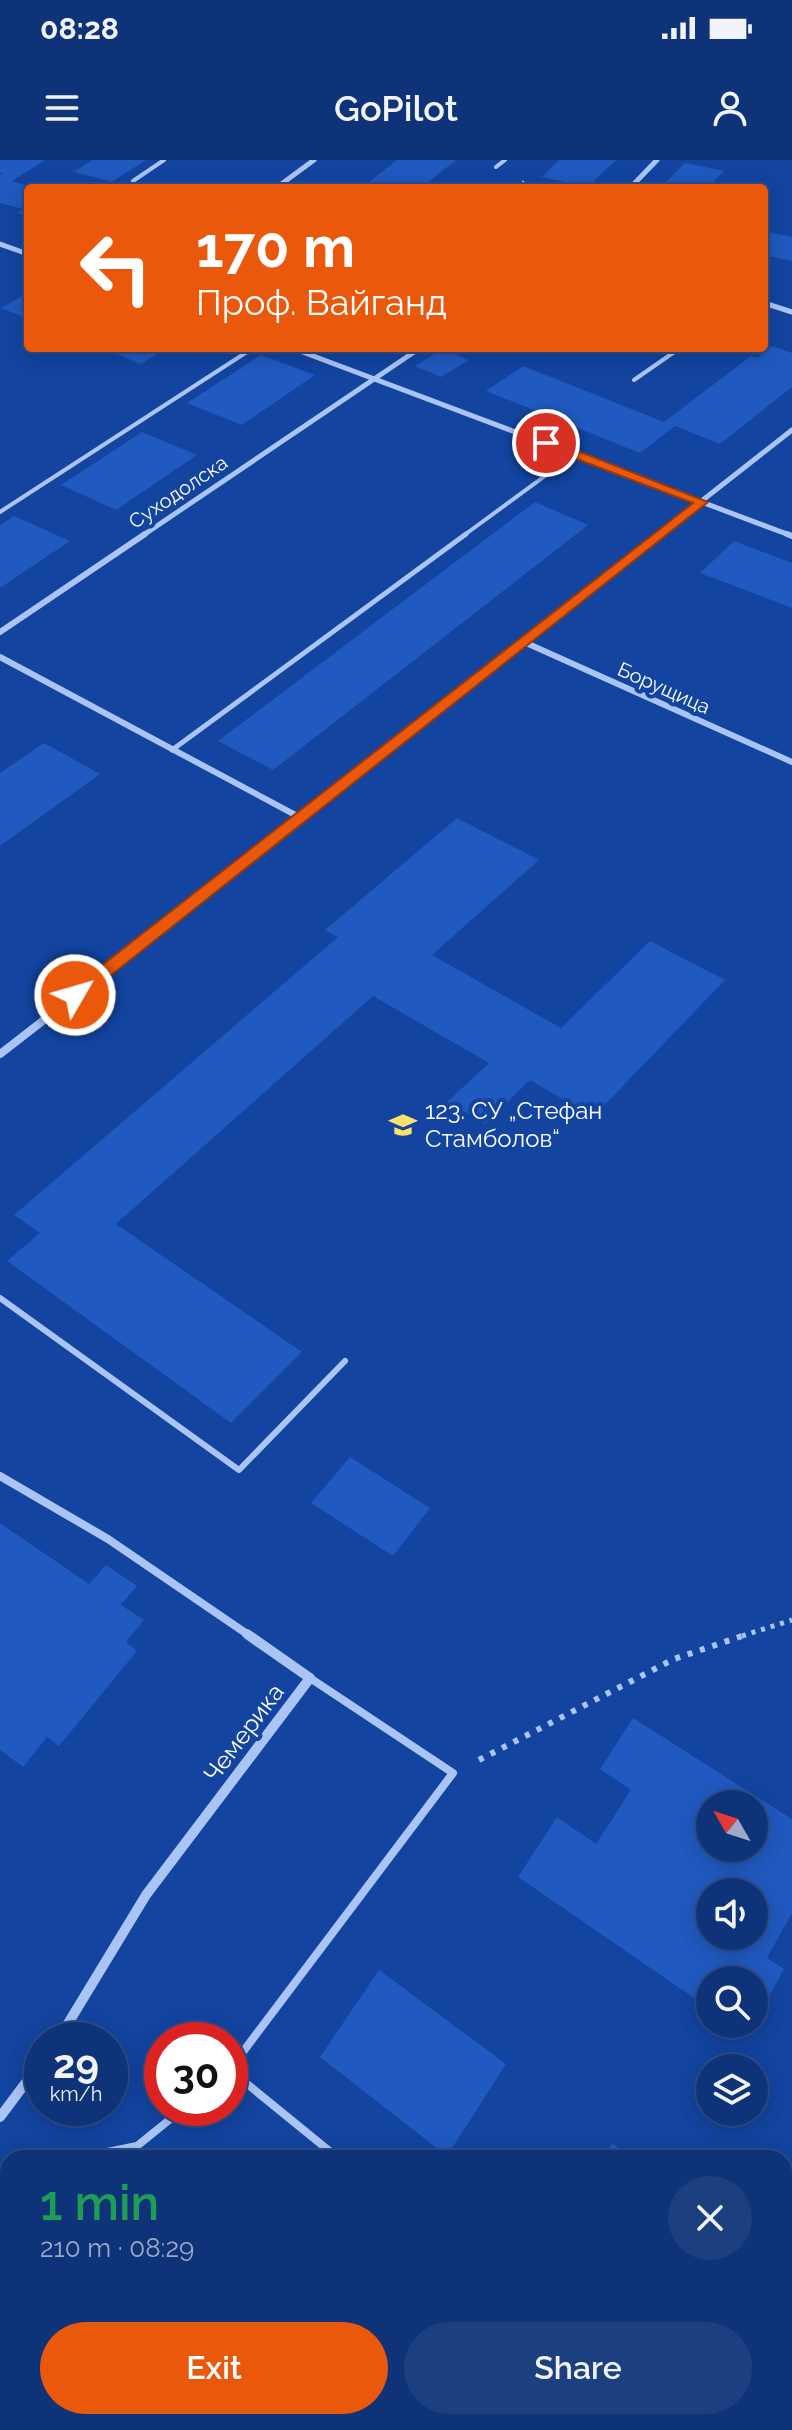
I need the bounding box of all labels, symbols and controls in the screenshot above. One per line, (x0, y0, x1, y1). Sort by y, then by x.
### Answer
text: 08:28 (40, 11, 119, 46)
icon: menu (40, 86, 84, 130)
icon: person (708, 86, 752, 130)
text: GoPilot (334, 87, 458, 129)
text: 170 m (196, 214, 355, 280)
icon: left (64, 216, 168, 320)
text: Проф. Вайганд (196, 281, 447, 323)
pin (512, 409, 580, 477)
icon: arrive (524, 421, 568, 465)
street label: Суходолска (124, 450, 232, 534)
street label: Борущица (614, 657, 714, 719)
position arrow (33, 953, 117, 1037)
place label: 123. СУ „Стефан Стамболов“ (425, 1096, 602, 1153)
school or university icon: 123. СУ „Стефан Стамболов“ (388, 1110, 418, 1140)
street label: Чемерика (197, 1678, 290, 1787)
north arrow (696, 1790, 768, 1862)
map controls (696, 1790, 768, 2126)
button: sound (696, 1878, 768, 1950)
button: search (696, 1966, 768, 2038)
speed limit sign: 30 (144, 2022, 248, 2126)
text: 29 (53, 2040, 99, 2087)
button: layers (696, 2054, 768, 2126)
text: km/h (50, 2082, 102, 2106)
text: 1 min (40, 2175, 159, 2231)
button: close (668, 2176, 752, 2260)
text: 210 m · 08:29 (40, 2233, 194, 2263)
button: Exit (40, 2322, 388, 2414)
button: Share (404, 2322, 752, 2414)

